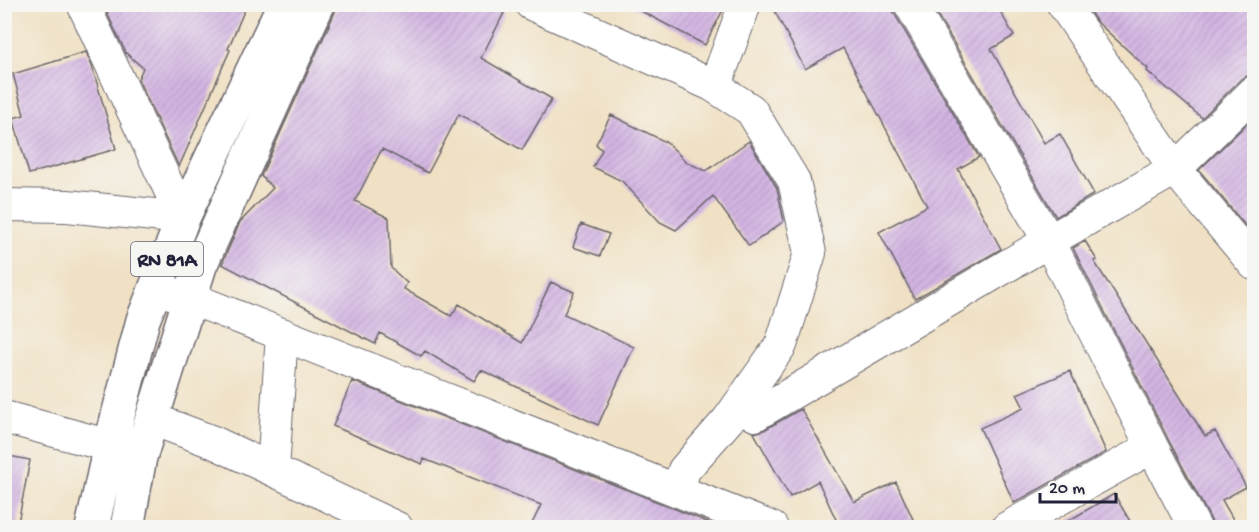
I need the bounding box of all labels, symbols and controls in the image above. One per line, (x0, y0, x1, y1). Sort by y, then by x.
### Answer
road number: RN 81A (131, 242, 203, 276)
scale bar (1040, 466, 1116, 504)
text: 20 m (1049, 479, 1085, 500)

